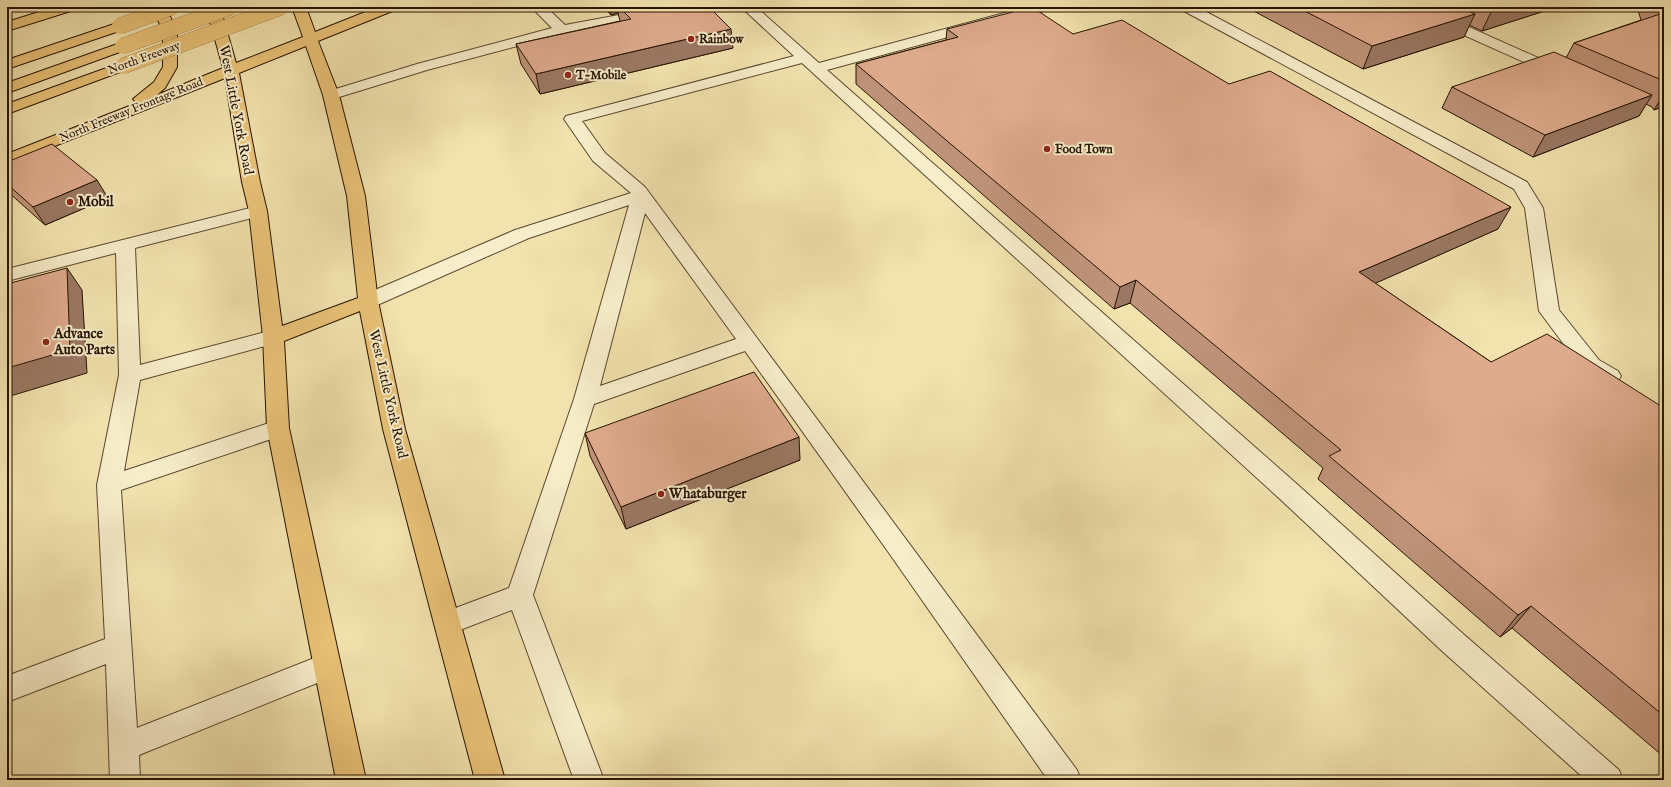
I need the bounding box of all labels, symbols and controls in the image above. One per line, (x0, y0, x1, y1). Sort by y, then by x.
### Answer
place label: Rainbow (699, 32, 745, 47)
marker: Rainbow (686, 34, 696, 44)
street label: North Freeway (106, 38, 182, 78)
street label: West Little York Road (215, 44, 258, 177)
place label: T-Mobile (575, 68, 627, 83)
marker: T-Mobile (563, 70, 573, 80)
street label: North Freeway Frontage Road (57, 74, 206, 146)
place label: Food Town (1055, 142, 1113, 157)
marker: Food Town (1042, 144, 1052, 154)
place label: Mobil (78, 193, 115, 211)
marker: Mobil (65, 197, 75, 207)
place label: Advance Auto Parts (53, 325, 115, 359)
street label: West Little York Road (364, 328, 412, 461)
marker: Advance Auto Parts (41, 337, 51, 347)
place label: Whataburger (668, 485, 747, 503)
marker: Whataburger (656, 489, 666, 499)

